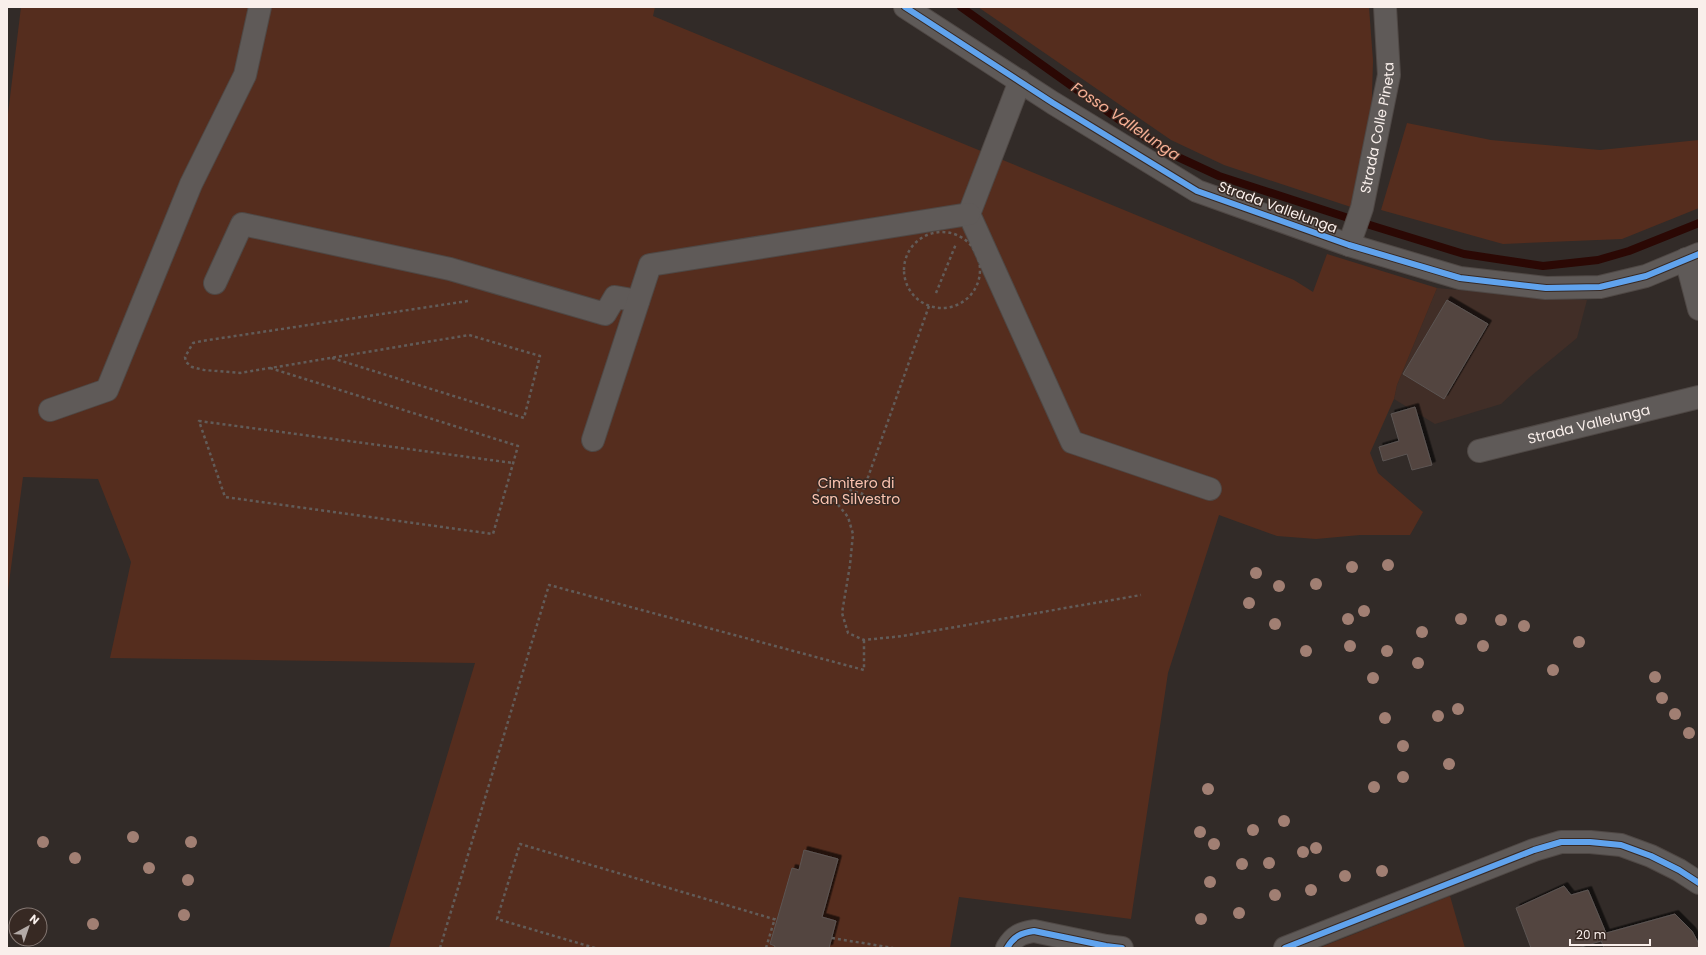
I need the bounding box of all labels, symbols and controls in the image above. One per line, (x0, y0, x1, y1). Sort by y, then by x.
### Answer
street label: Strada Colle Pineta (1355, 62, 1399, 195)
water label: Fosso Vallelunga (1067, 77, 1185, 165)
street label: Strada Vallelunga (1216, 176, 1340, 238)
street label: Strada Vallelunga (1525, 399, 1652, 449)
park label: Cimitero di San Silvestro (812, 473, 900, 509)
north arrow (8, 907, 48, 947)
text: N (26, 911, 43, 928)
scale bar (1570, 921, 1650, 947)
text: 20 m (1576, 926, 1606, 943)

